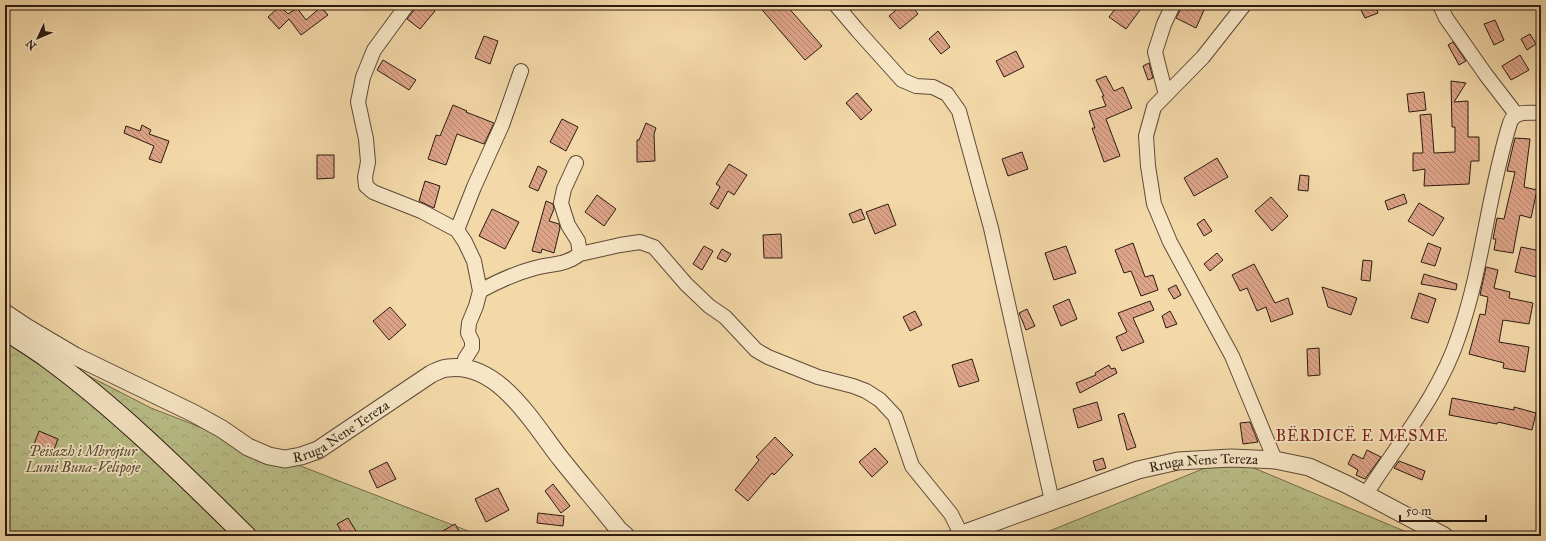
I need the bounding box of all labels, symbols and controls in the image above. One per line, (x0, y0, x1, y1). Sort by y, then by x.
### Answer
north arrow (18, 18, 58, 58)
text: N (23, 36, 39, 52)
street label: Rruga Nene Tereza (291, 397, 392, 466)
district label: BËRDICË E MESME (1275, 425, 1449, 445)
park label: Peisazh i Mbrojtur Lumi Buna-Velipoje (25, 443, 141, 477)
street label: Rruga Nene Tereza (1147, 450, 1259, 476)
scale bar (1400, 497, 1486, 523)
text: 50 m (1406, 504, 1431, 518)

